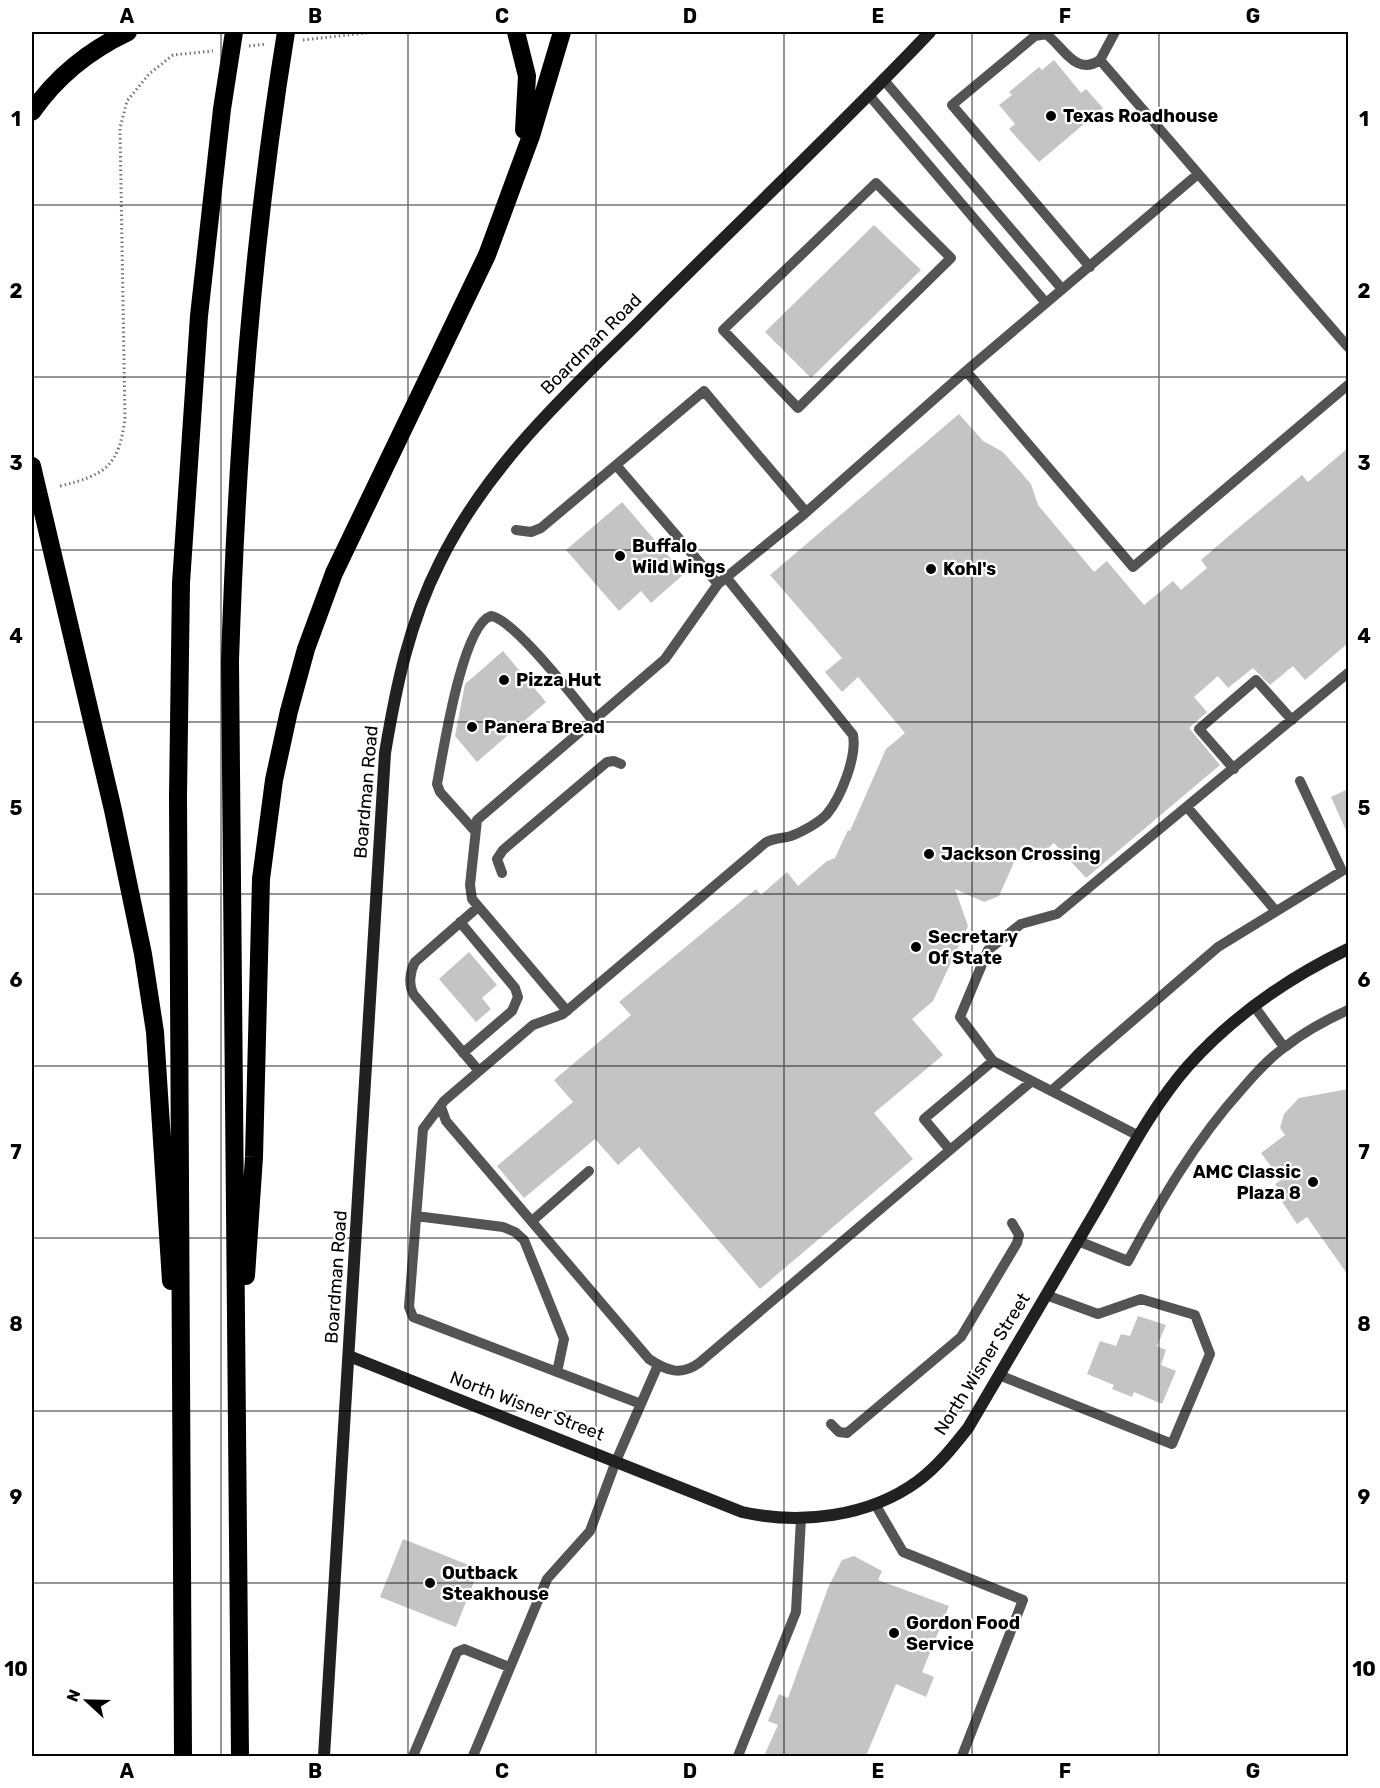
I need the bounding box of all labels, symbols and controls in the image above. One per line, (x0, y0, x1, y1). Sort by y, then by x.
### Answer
text: A (120, 4, 135, 28)
text: B (308, 4, 322, 28)
text: C (495, 4, 509, 28)
text: D (683, 4, 697, 28)
text: E (872, 4, 884, 28)
text: F (1059, 4, 1071, 28)
text: G (1246, 4, 1260, 28)
place label: Texas Roadhouse (1063, 105, 1218, 127)
text: 1 (11, 107, 21, 131)
text: 1 (1359, 107, 1369, 131)
marker: Texas Roadhouse (1044, 109, 1058, 123)
text: 2 (10, 279, 23, 303)
text: 2 (1358, 279, 1371, 303)
street label: Boardman Road (536, 289, 646, 399)
text: 3 (9, 451, 23, 475)
text: 3 (1357, 451, 1371, 475)
place label: Buffalo Wild Wings (632, 535, 725, 578)
marker: Buffalo Wild Wings (613, 549, 627, 563)
place label: Kohl's (943, 558, 996, 580)
marker: Kohl's (924, 562, 938, 576)
text: 4 (9, 624, 23, 648)
text: 4 (1357, 624, 1371, 648)
place label: Pizza Hut (516, 669, 601, 691)
marker: Pizza Hut (497, 673, 511, 687)
place label: Panera Bread (484, 716, 605, 738)
marker: Panera Bread (465, 720, 479, 734)
street label: Boardman Road (349, 725, 383, 859)
text: 5 (10, 796, 23, 820)
text: 5 (1358, 796, 1371, 820)
place label: Jackson Crossing (941, 843, 1101, 865)
marker: Jackson Crossing (922, 847, 936, 861)
place label: Secretary Of State (928, 926, 1018, 969)
marker: Secretary Of State (909, 940, 923, 954)
text: 6 (9, 968, 23, 992)
text: 6 (1357, 968, 1371, 992)
text: 7 (10, 1140, 22, 1164)
text: 7 (1358, 1140, 1370, 1164)
place label: AMC Classic Plaza 8 (1193, 1161, 1301, 1204)
marker: AMC Classic Plaza 8 (1306, 1175, 1320, 1189)
street label: Boardman Road (320, 1210, 352, 1344)
street label: North Wisner Street (929, 1289, 1035, 1439)
text: 8 (9, 1312, 23, 1336)
text: 8 (1357, 1312, 1371, 1336)
street label: North Wisner Street (447, 1366, 607, 1446)
text: 9 (10, 1485, 23, 1509)
text: 9 (1358, 1485, 1371, 1509)
place label: Outback Steakhouse (442, 1562, 549, 1605)
marker: Outback Steakhouse (423, 1576, 437, 1590)
place label: Gordon Food Service (906, 1612, 1020, 1655)
marker: Gordon Food Service (887, 1626, 901, 1640)
text: 10 (4, 1657, 28, 1681)
text: 10 (1352, 1657, 1376, 1681)
north arrow (57, 1671, 117, 1731)
text: N (63, 1687, 85, 1704)
text: A (120, 1759, 135, 1783)
text: B (308, 1759, 322, 1783)
text: C (495, 1759, 509, 1783)
text: D (683, 1759, 697, 1783)
text: E (872, 1759, 884, 1783)
text: F (1059, 1759, 1071, 1783)
text: G (1246, 1759, 1260, 1783)

